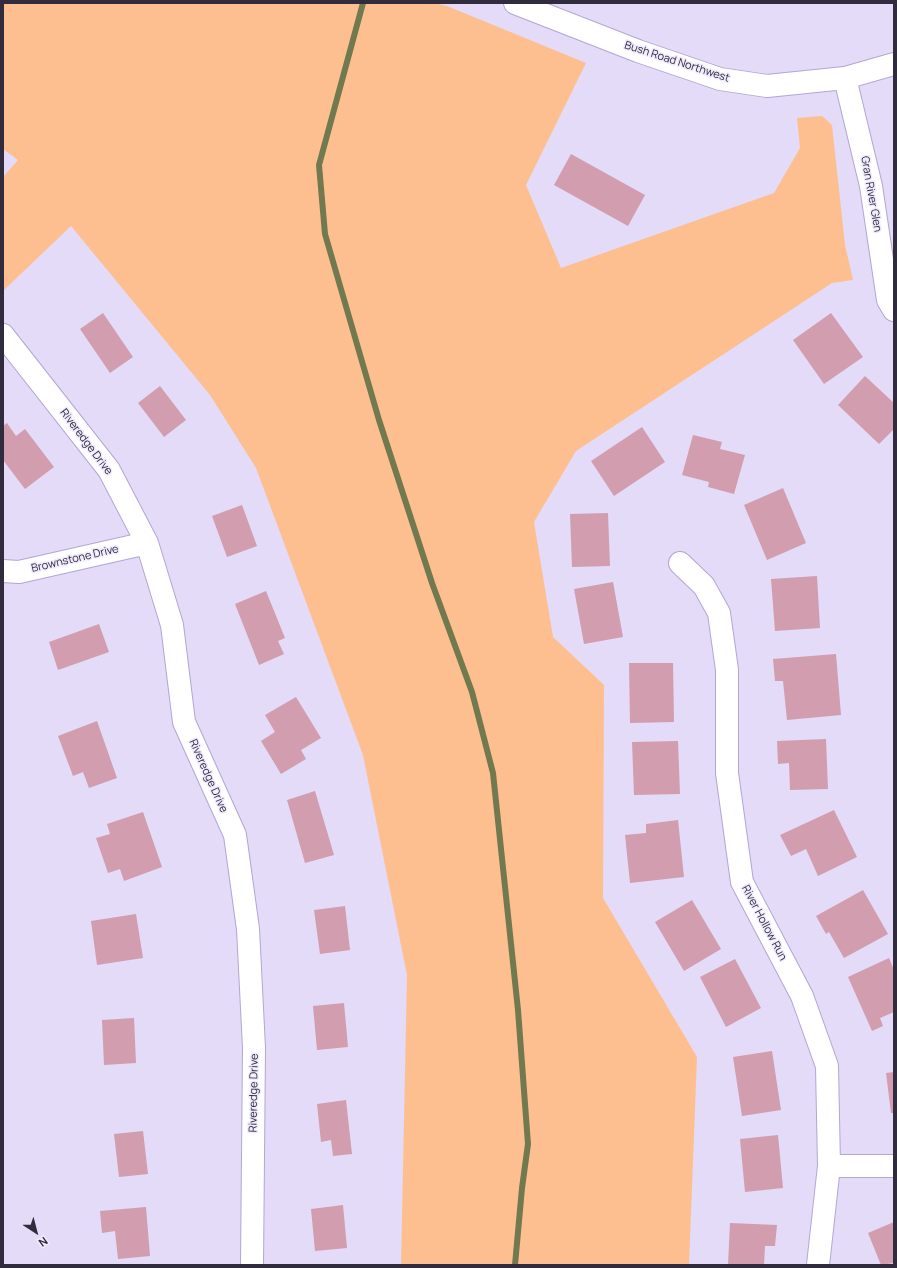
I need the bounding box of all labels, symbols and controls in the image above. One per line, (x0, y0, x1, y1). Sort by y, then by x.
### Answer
street label: Bush Road Northwest (623, 39, 731, 85)
street label: Gran River Glen (858, 155, 884, 233)
street label: Riveredge Drive (57, 406, 115, 478)
street label: Brownstone Drive (30, 543, 120, 575)
street label: Riveredge Drive (186, 737, 230, 815)
street label: River Hollow Run (739, 883, 789, 963)
street label: Riveredge Drive (247, 1053, 261, 1133)
north arrow (16, 1212, 56, 1252)
text: N (36, 1234, 51, 1251)

